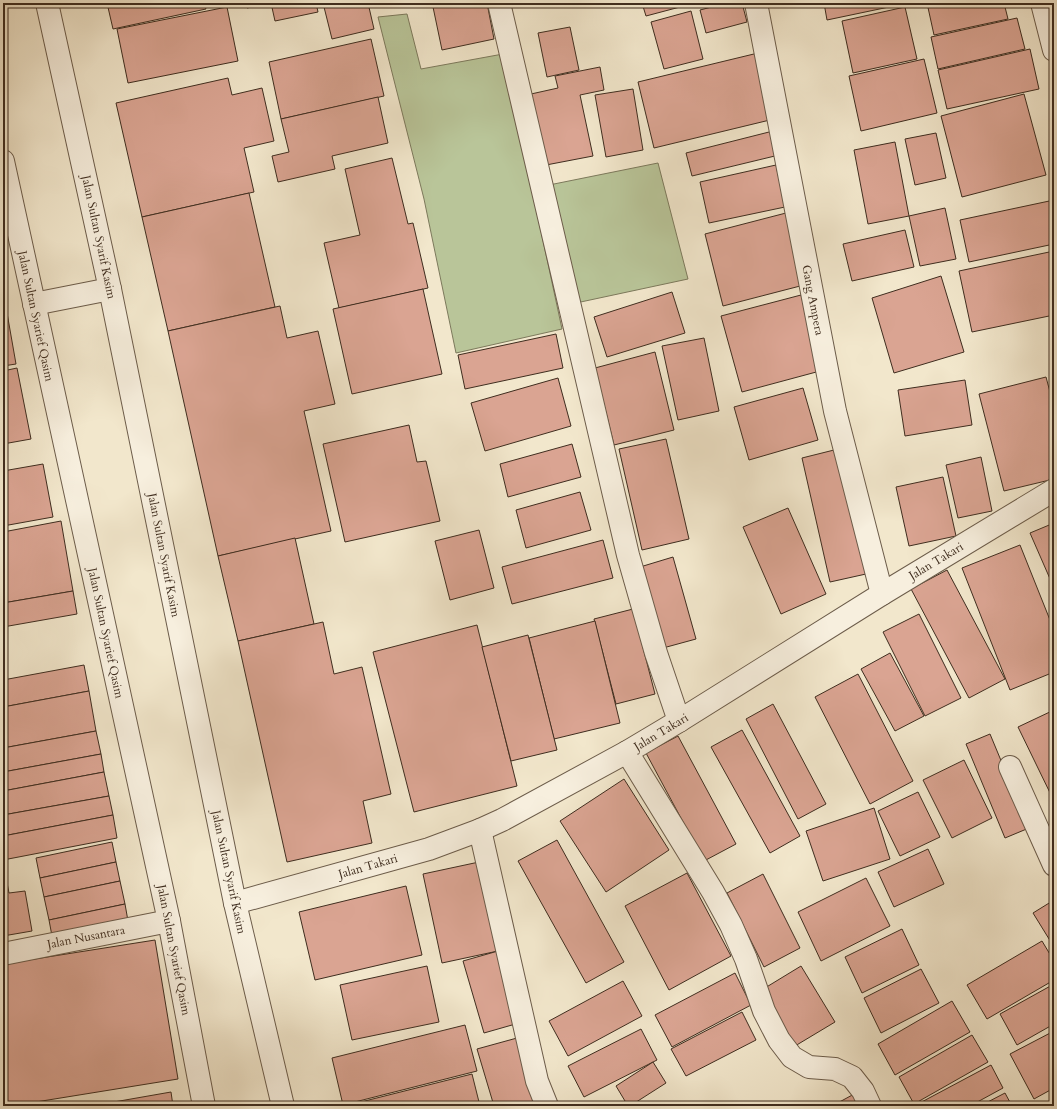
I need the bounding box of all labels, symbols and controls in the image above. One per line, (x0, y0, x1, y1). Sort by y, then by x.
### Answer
street label: Jalan Sultan Syarif Kasim (78, 172, 120, 301)
street label: Jalan Sultan Syarief Qasim (14, 247, 58, 383)
street label: Gang Ampera (798, 263, 828, 337)
street label: Jalan Sultan Syarif Kasim (144, 490, 184, 619)
street label: Jalan Takari (904, 538, 967, 585)
street label: Jalan Sultan Syarief Qasim (84, 564, 128, 700)
street label: Jalan Takari (629, 709, 692, 756)
street label: Jalan Sultan Syarif Kasim (208, 807, 250, 936)
street label: Jalan Takari (335, 850, 400, 883)
street label: Jalan Sultan Syarief Qasim (153, 881, 195, 1018)
street label: Jalan Nusantara (44, 921, 127, 953)

